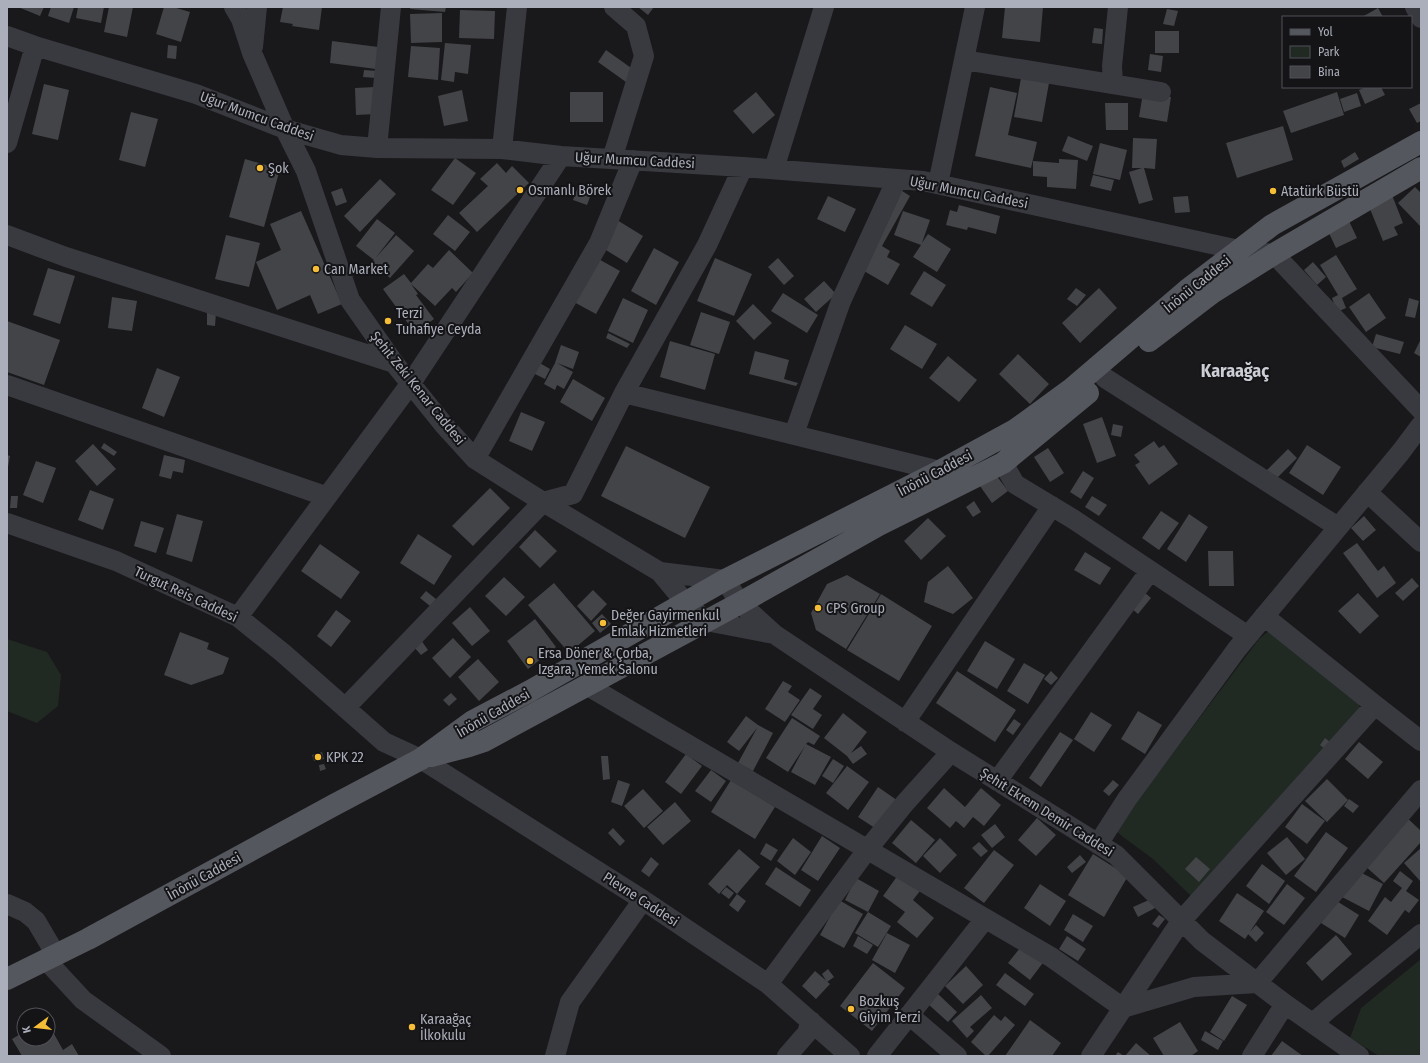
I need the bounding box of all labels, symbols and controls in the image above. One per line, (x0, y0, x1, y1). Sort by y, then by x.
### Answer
legend (1282, 16, 1412, 88)
text: Yol (1318, 25, 1333, 39)
text: Park (1318, 45, 1340, 59)
text: Bina (1318, 65, 1340, 79)
street label: Uğur Mumcu Caddesi (198, 88, 316, 145)
street label: Uğur Mumcu Caddesi (575, 149, 695, 172)
place label: Şok (268, 160, 289, 177)
marker: Şok (255, 163, 265, 173)
street label: Uğur Mumcu Caddesi (908, 173, 1029, 212)
place label: Osmanlı Börek (528, 182, 612, 199)
place label: Atatürk Büstü (1281, 183, 1359, 200)
marker: Osmanlı Börek (515, 185, 525, 195)
marker: Atatürk Büstü (1268, 186, 1278, 196)
street label: İnönü Caddesi (1160, 252, 1234, 317)
place label: Can Market (324, 261, 389, 278)
marker: Can Market (311, 264, 321, 274)
place label: Terzi Tuhafiye Ceyda (396, 305, 482, 338)
marker: Terzi Tuhafiye Ceyda (383, 316, 393, 326)
street label: Şehit Zeki Kenar Caddesi (367, 328, 469, 448)
district label: Karaağaç (1201, 360, 1269, 382)
street label: İnönü Caddesi (895, 447, 975, 500)
street label: Turgut Reis Caddesi (131, 563, 240, 626)
place label: CPS Group (826, 600, 885, 617)
marker: CPS Group (813, 603, 823, 613)
place label: Değer Gayirmenkul Emlak Hizmetleri (611, 607, 720, 640)
marker: Değer Gayirmenkul Emlak Hizmetleri (598, 618, 608, 628)
place label: Ersa Döner & Çorba, Izgara, Yemek Salonu (538, 645, 658, 678)
marker: Ersa Döner & Çorba, Izgara, Yemek Salonu (525, 656, 535, 666)
street label: İnönü Caddesi (454, 686, 533, 741)
place label: KPK 22 (326, 749, 364, 766)
marker: KPK 22 (313, 752, 323, 762)
street label: Şehit Ekrem Demir Caddesi (977, 764, 1117, 860)
street label: İnönü Caddesi (164, 849, 244, 904)
street label: Plevne Caddesi (600, 869, 682, 930)
place label: Bozkuş Giyim Terzi (859, 993, 921, 1026)
marker: Bozkuş Giyim Terzi (846, 1004, 856, 1014)
north arrow (16, 1007, 56, 1047)
place label: Karaağaç İlkokulu (420, 1011, 471, 1044)
marker: Karaağaç İlkokulu (407, 1022, 417, 1032)
text: K (20, 1024, 34, 1034)

